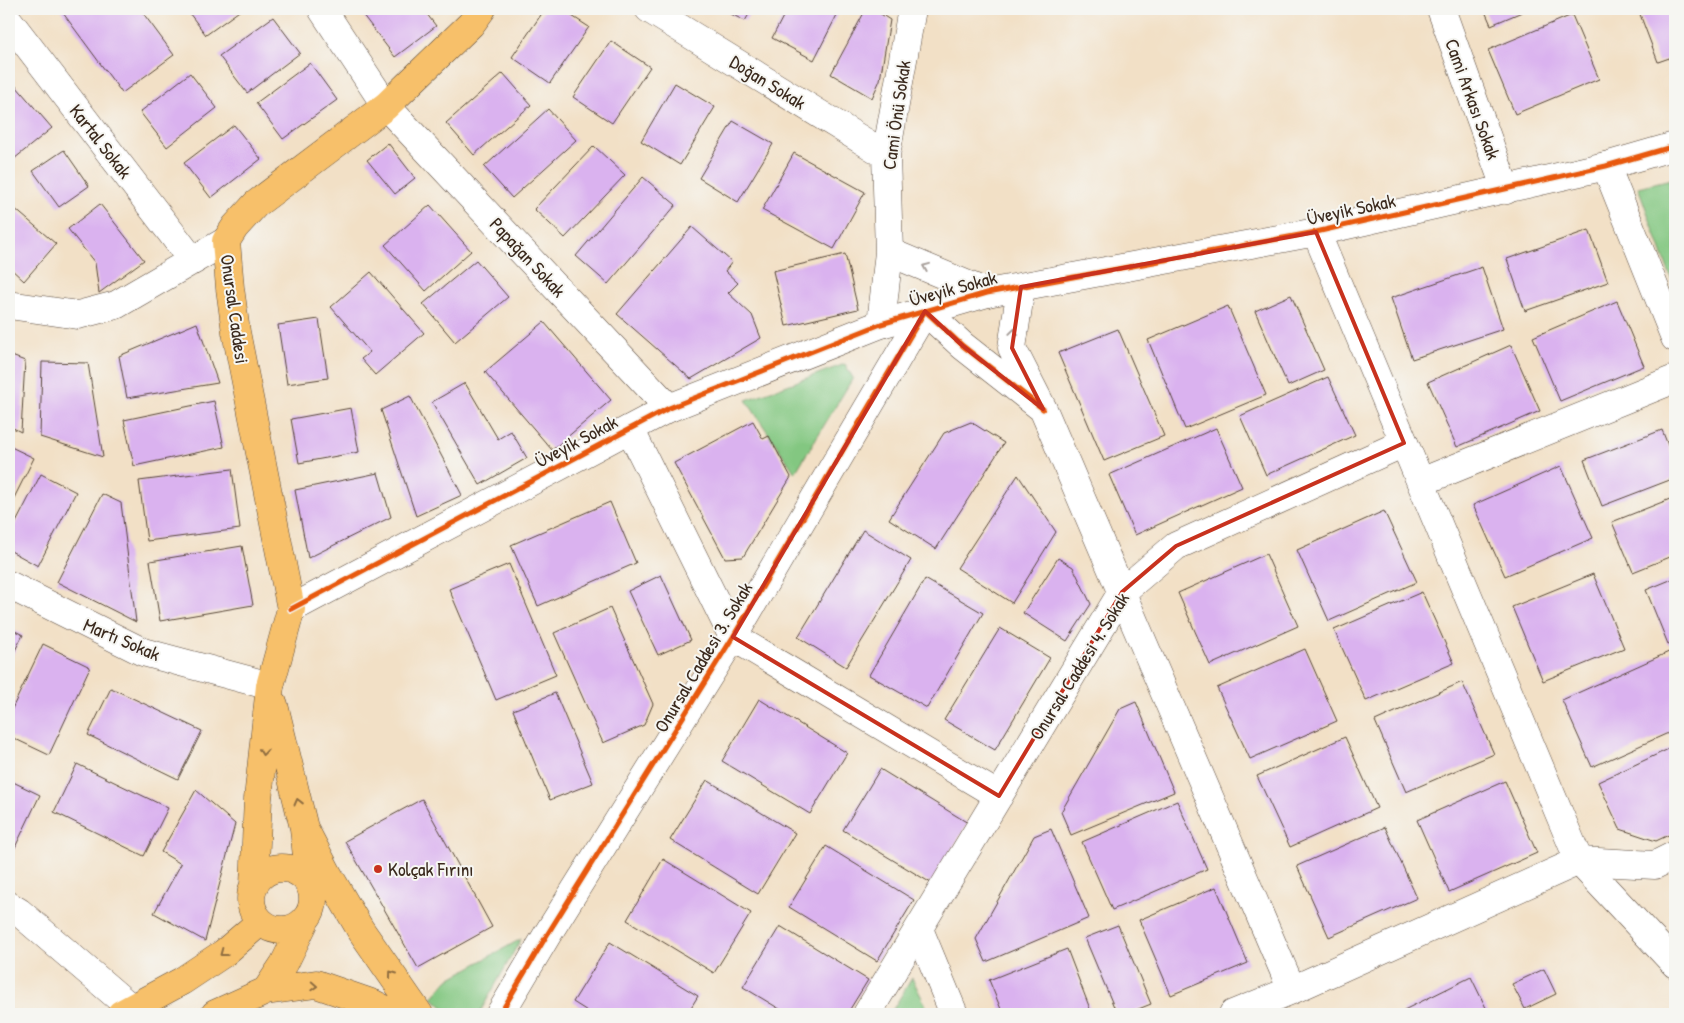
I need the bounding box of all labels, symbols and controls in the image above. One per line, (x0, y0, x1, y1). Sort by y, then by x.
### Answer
street label: Cami Arkası Sokak (1439, 35, 1507, 163)
street label: Doğan Sokak (725, 48, 811, 116)
street label: Cami Önü Sokak (875, 59, 917, 171)
street label: Kartal Sokak (64, 98, 138, 184)
street label: Üveyik Sokak (1304, 187, 1398, 231)
street label: Papağan Sokak (484, 211, 572, 303)
street label: Onursal Caddesi (214, 253, 256, 365)
one-way arrow (922, 263, 930, 273)
street label: Üveyik Sokak (906, 264, 1000, 312)
one-way arrow (1009, 328, 1019, 337)
street label: Üveyik Sokak (530, 408, 622, 474)
street label: Onursal Caddesi 3. Sokak (648, 577, 758, 737)
street label: Onursal Caddesi 4. Sokak (1023, 587, 1135, 745)
street label: Martı Sokak (80, 611, 164, 667)
one-way arrow (258, 748, 269, 756)
one-way arrow (293, 797, 304, 806)
place label: Kolçak Fırını (388, 856, 474, 882)
marker: Kolçak Fırını (372, 863, 384, 875)
one-way arrow (220, 948, 229, 956)
one-way arrow (389, 970, 398, 980)
one-way arrow (310, 980, 318, 991)

